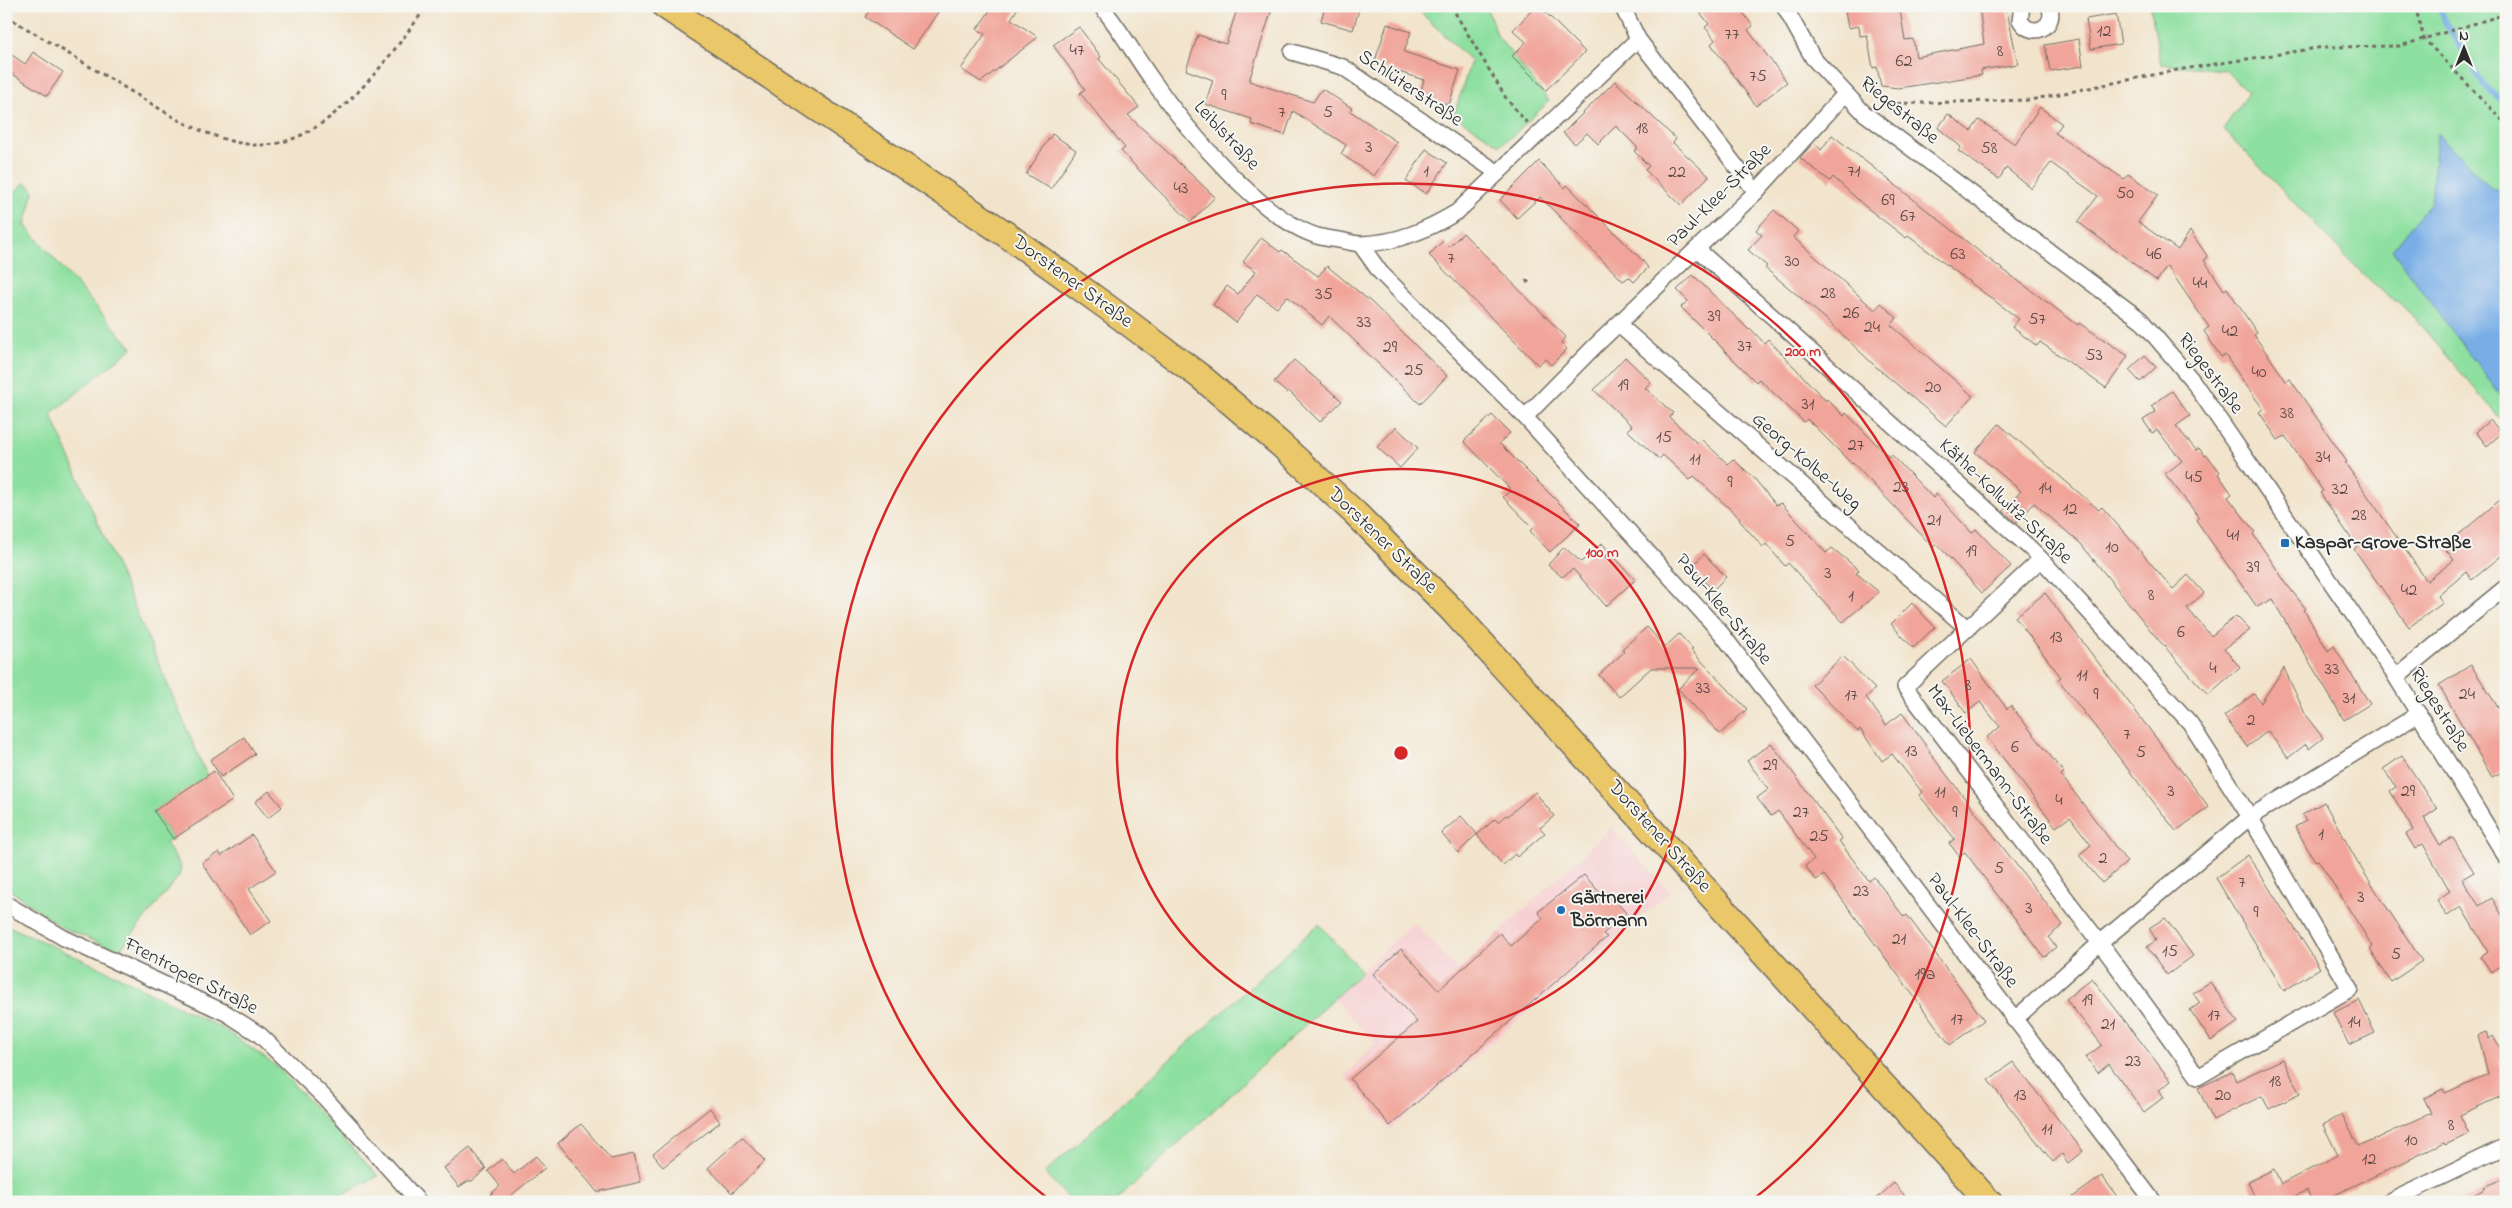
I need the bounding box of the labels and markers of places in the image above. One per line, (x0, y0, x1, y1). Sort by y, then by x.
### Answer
place label: Kaspar-Grove-Straße (2295, 529, 2472, 558)
marker: Kaspar-Grove-Straße (2279, 537, 2291, 549)
centre of rings (1392, 744, 1410, 762)
place label: Gärtnerei Börmann (1570, 884, 1647, 936)
marker: Gärtnerei Börmann (1555, 904, 1567, 916)

